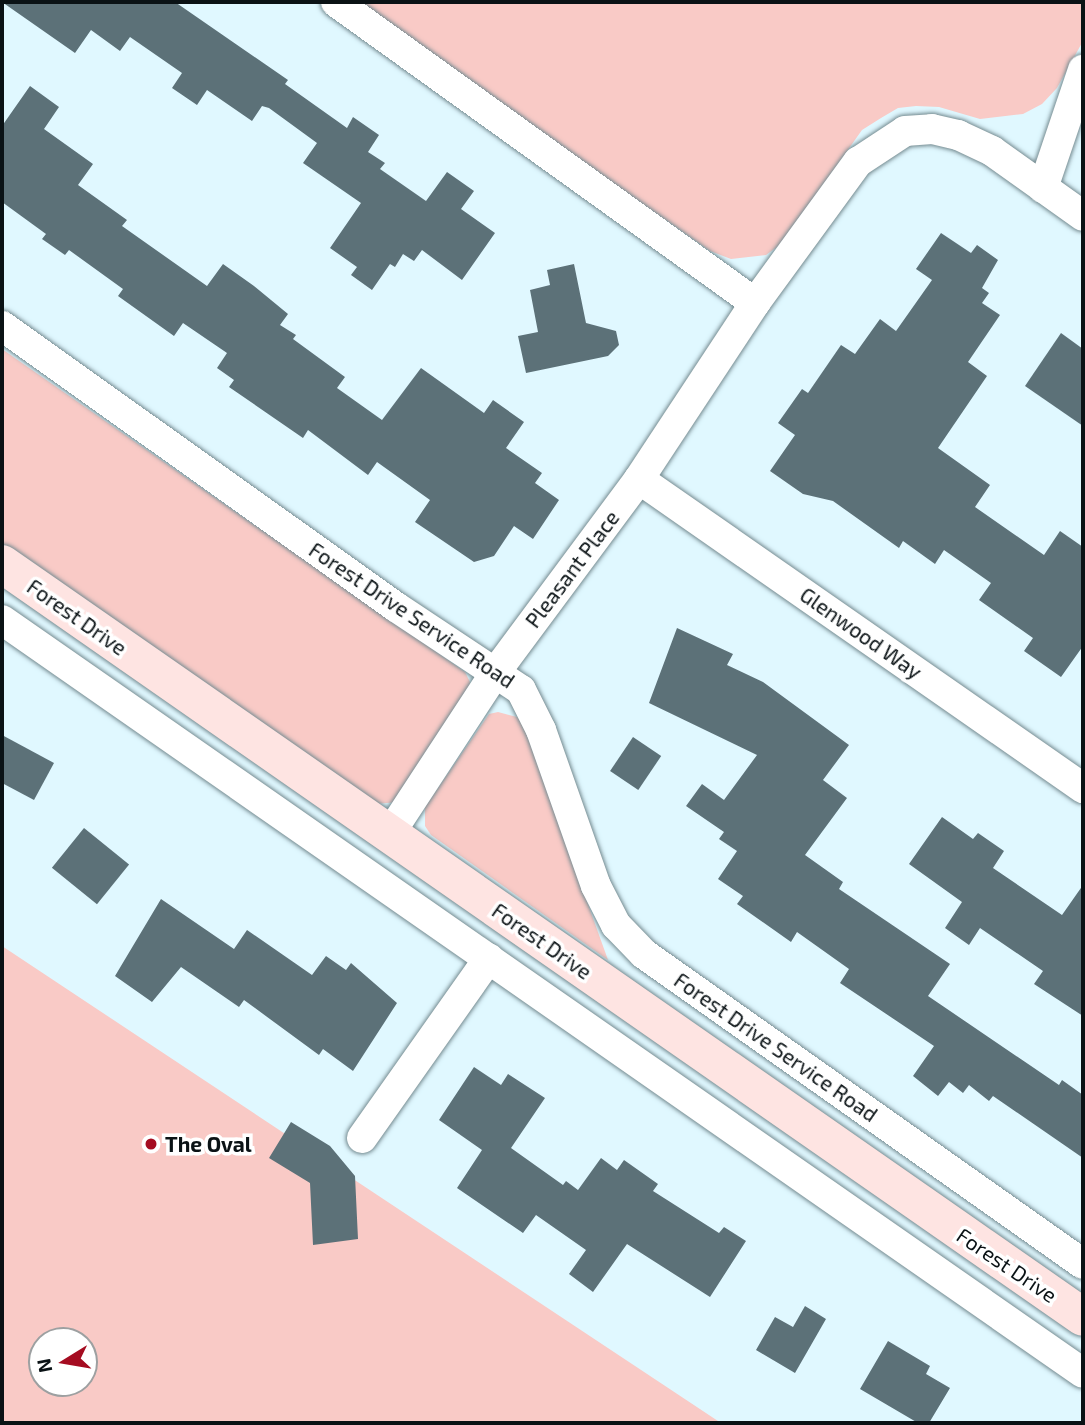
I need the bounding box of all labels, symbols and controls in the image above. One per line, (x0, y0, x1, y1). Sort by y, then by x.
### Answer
street label: Pleasant Place (520, 505, 624, 633)
street label: Forest Drive Service Road (304, 537, 520, 693)
street label: Forest Drive (22, 574, 132, 660)
street label: Glenwood Way (795, 582, 927, 684)
street label: Forest Drive (487, 898, 597, 984)
street label: Forest Drive Service Road (669, 967, 883, 1127)
place label: The Oval (165, 1131, 252, 1157)
marker: The Oval (143, 1136, 159, 1152)
street label: Forest Drive (952, 1222, 1062, 1308)
north arrow (28, 1327, 98, 1397)
text: N (31, 1357, 56, 1375)

